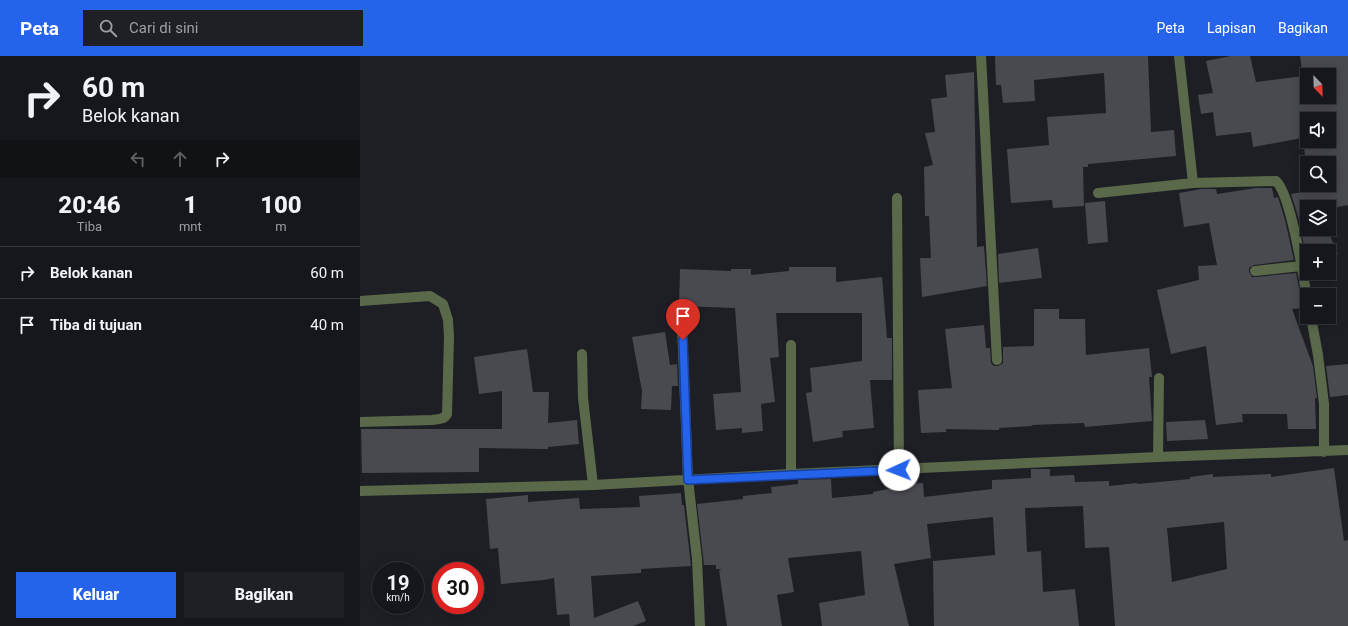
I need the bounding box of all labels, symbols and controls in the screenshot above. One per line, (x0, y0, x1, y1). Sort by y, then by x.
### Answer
search box (83, 10, 363, 46)
text: Peta (20, 17, 59, 40)
icon: search (97, 17, 119, 39)
text: Cari di sini (129, 19, 199, 37)
text: Peta (1157, 20, 1185, 36)
text: Lapisan (1207, 20, 1256, 36)
text: Bagikan (1278, 20, 1328, 36)
north arrow (1300, 68, 1336, 104)
map controls (1300, 68, 1336, 324)
text: 60 m (82, 71, 145, 104)
icon: right (16, 72, 68, 124)
text: Belok kanan (82, 105, 180, 126)
button: sound (1300, 112, 1336, 148)
icon: left (127, 148, 149, 170)
icon: ahead (169, 148, 191, 170)
icon: right (211, 148, 233, 170)
button: search (1300, 156, 1336, 192)
text: 20:46 (58, 191, 121, 219)
text: 1 (183, 191, 197, 219)
text: 100 (260, 191, 302, 219)
button: layers (1300, 200, 1336, 236)
text: Tiba (77, 219, 102, 234)
text: mnt (179, 219, 202, 234)
text: m (275, 219, 287, 234)
button: + (1300, 244, 1336, 280)
icon: right (16, 262, 38, 284)
text: Belok kanan (50, 264, 133, 282)
text: 60 m (310, 264, 344, 282)
button: − (1300, 288, 1336, 324)
pin (666, 299, 700, 340)
icon: arrive (672, 305, 694, 327)
icon: arrive (16, 314, 38, 336)
text: Tiba di tujuan (50, 316, 142, 334)
text: 40 m (310, 316, 344, 334)
position arrow (878, 449, 920, 491)
speed limit sign: 30 (432, 562, 484, 614)
text: 19 (387, 571, 409, 595)
button: Keluar (16, 572, 176, 618)
button: Bagikan (184, 572, 344, 618)
text: km/h (386, 592, 410, 603)

